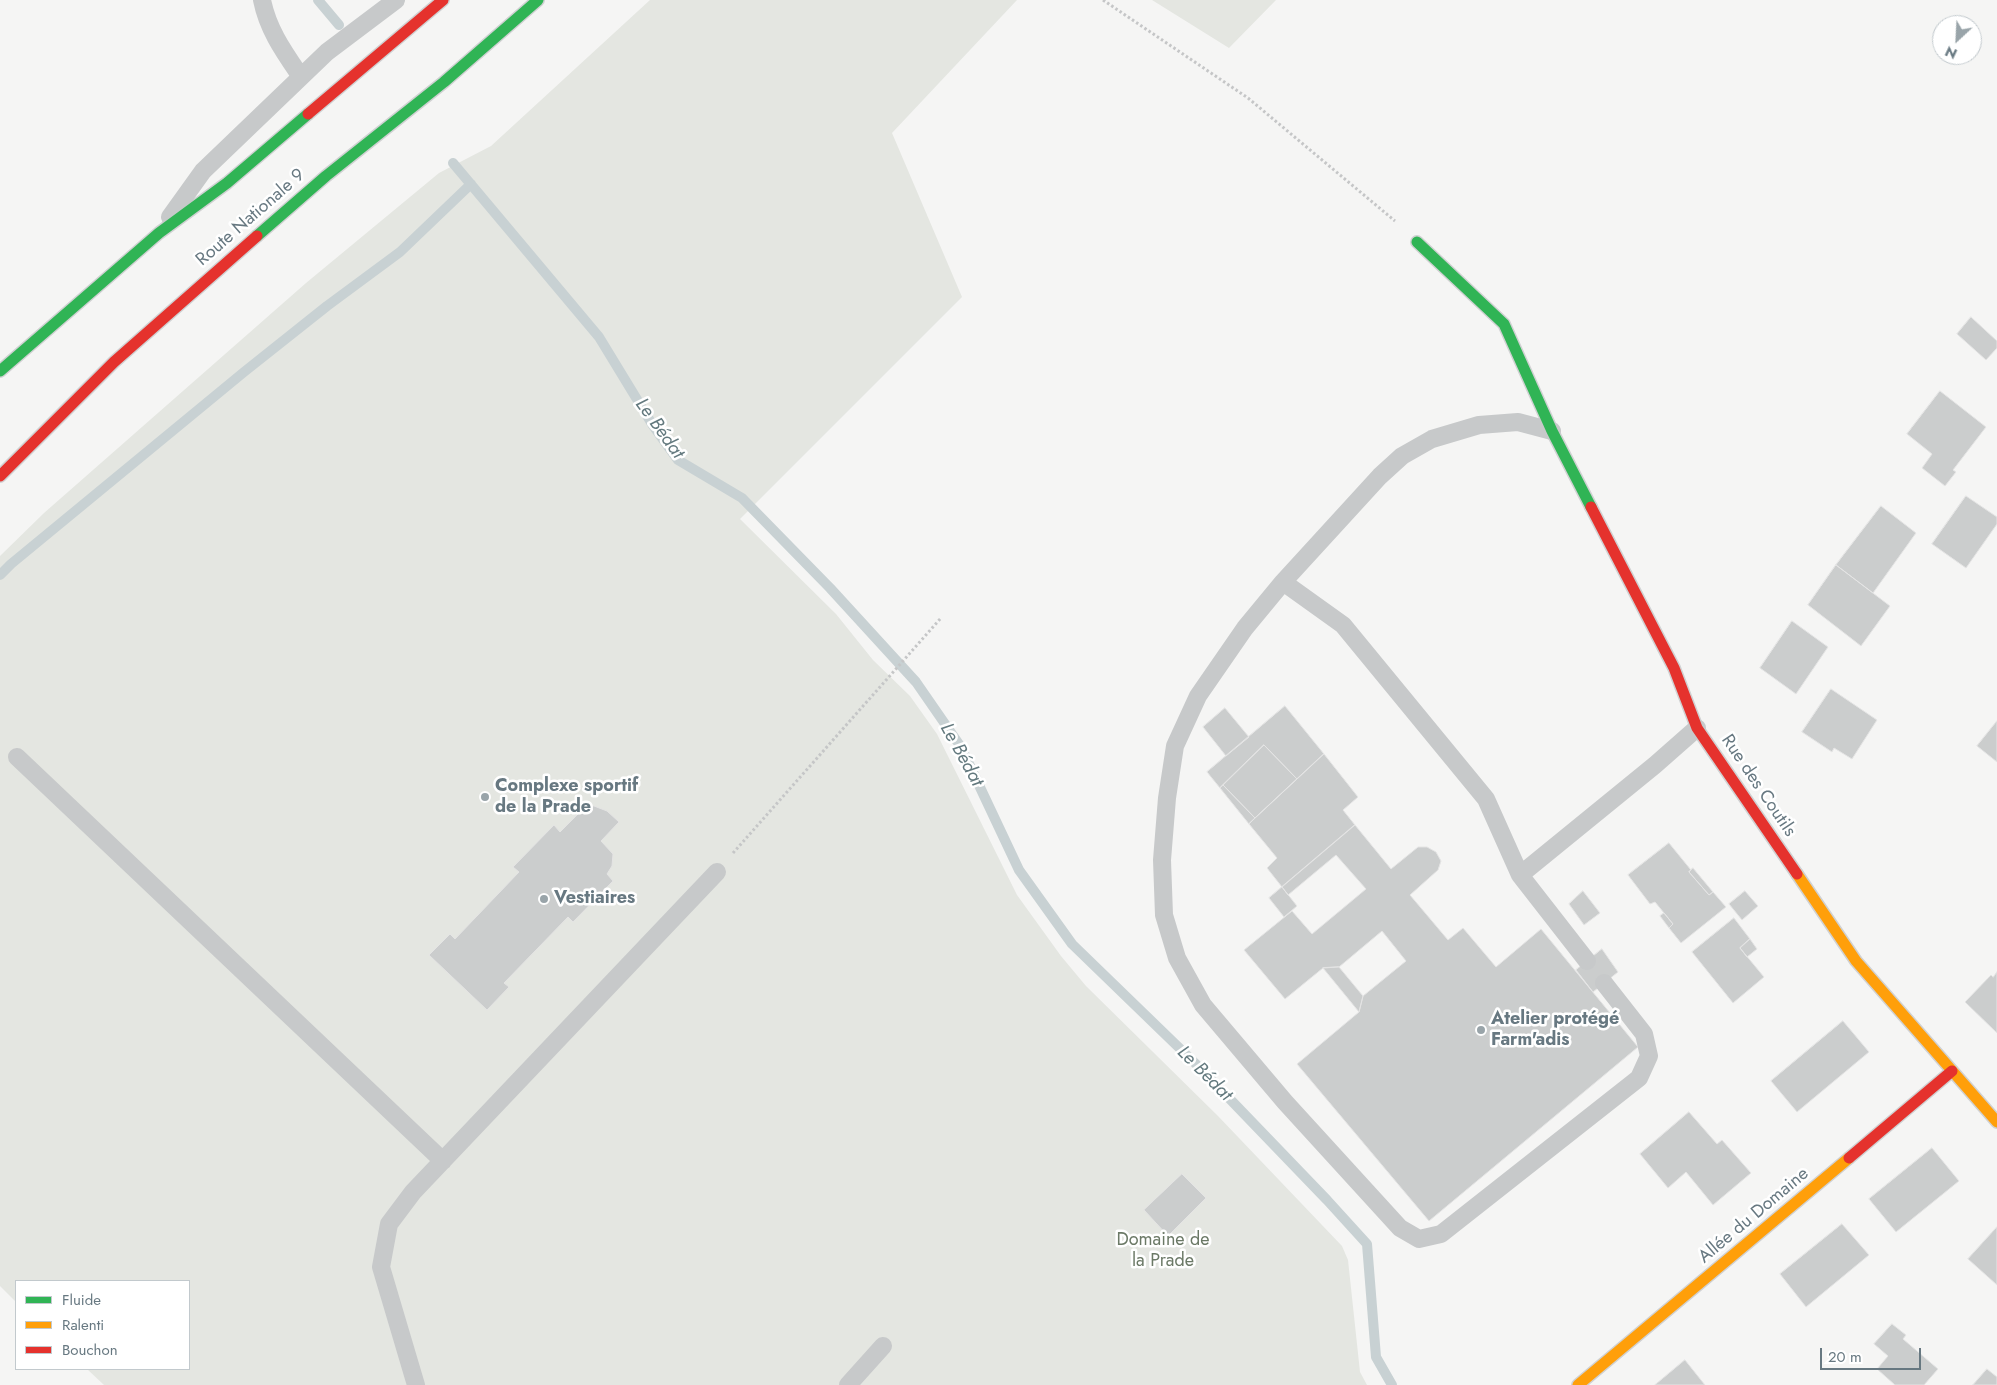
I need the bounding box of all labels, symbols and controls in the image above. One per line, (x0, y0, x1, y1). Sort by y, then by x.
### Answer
north arrow (1932, 15, 1982, 65)
text: N (1942, 41, 1960, 64)
street label: Route Nationale 9 (192, 165, 310, 271)
water label: Le Bédat (630, 394, 688, 464)
water label: Le Bédat (934, 719, 988, 791)
street label: Rue des Coutils (1716, 731, 1800, 841)
place label: Complexe sportif de la Prade (495, 776, 638, 819)
marker: Complexe sportif de la Prade (479, 791, 491, 803)
place label: Vestiaires (554, 888, 635, 910)
marker: Vestiaires (538, 893, 550, 905)
place label: Atelier protégé Farm'adis (1491, 1009, 1619, 1052)
marker: Atelier protégé Farm'adis (1475, 1024, 1487, 1036)
water label: Le Bédat (1172, 1042, 1236, 1106)
street label: Allée du Domaine (1694, 1164, 1814, 1268)
park label: Domaine de la Prade (1116, 1230, 1210, 1272)
legend (15, 1280, 190, 1370)
text: Fluide (62, 1289, 101, 1311)
text: Ralenti (62, 1314, 104, 1336)
scale bar (1822, 1338, 1923, 1370)
text: Bouchon (62, 1339, 118, 1361)
text: 20 m (1828, 1346, 1862, 1368)

